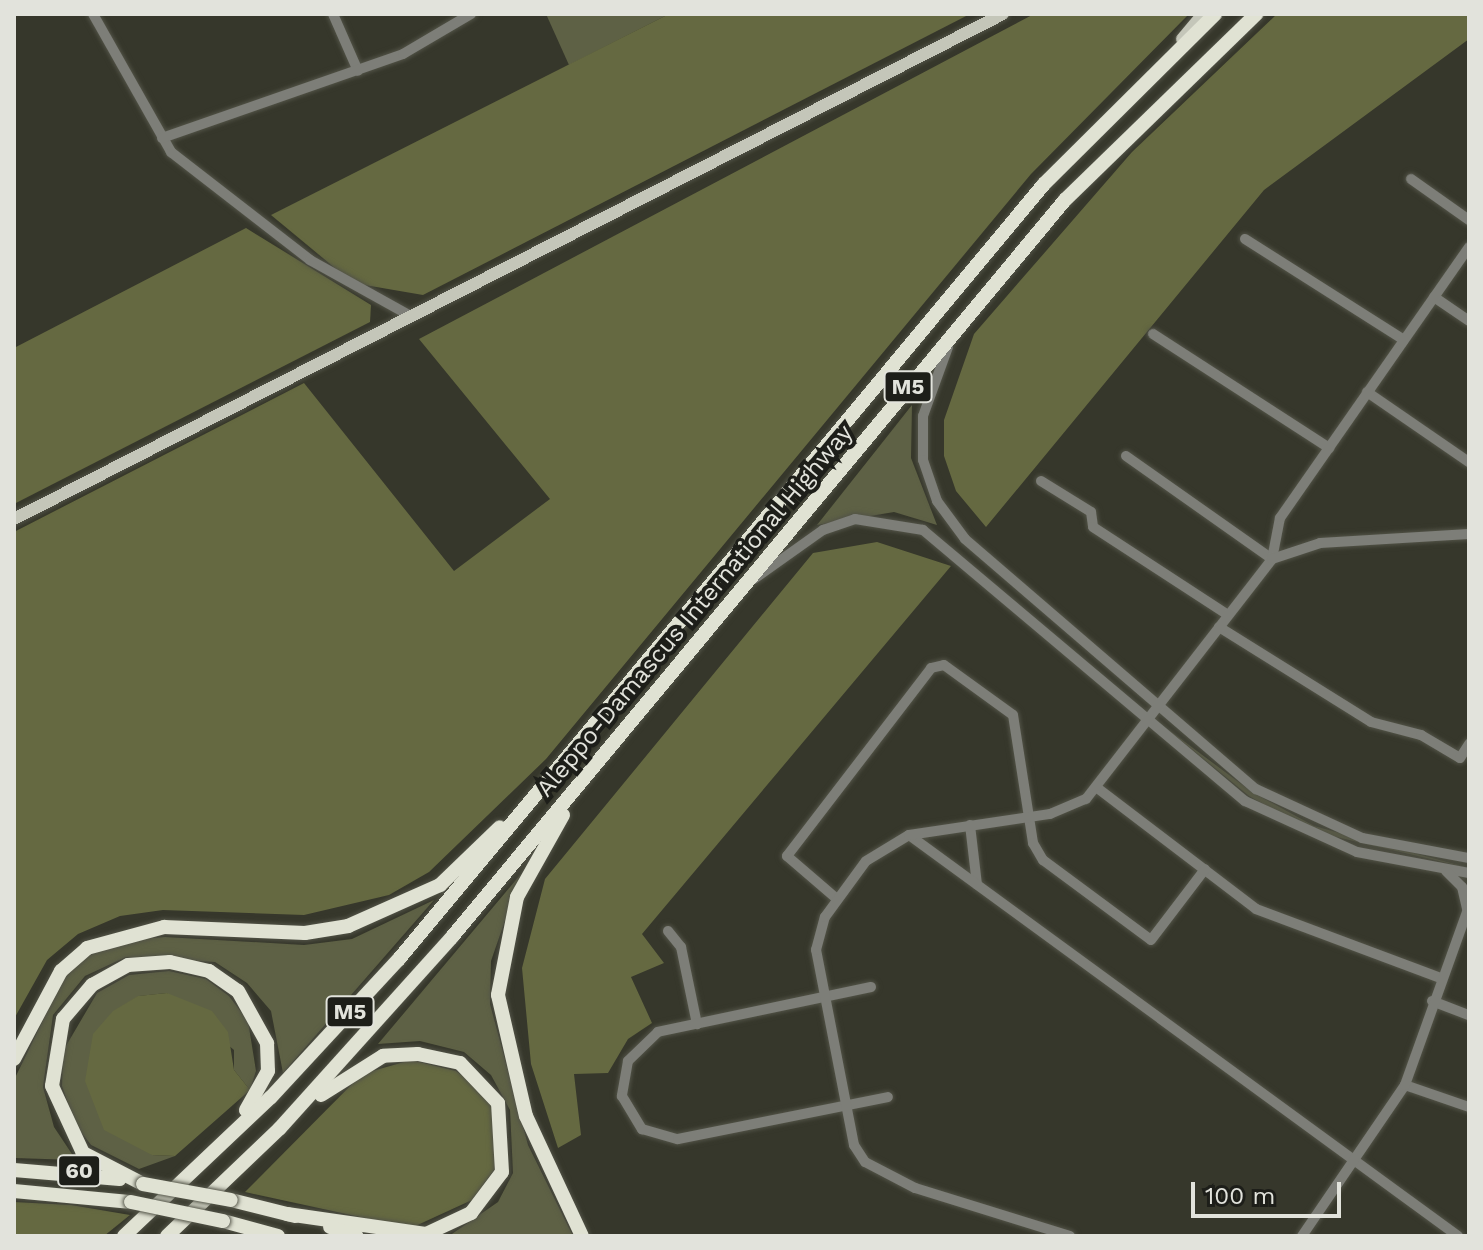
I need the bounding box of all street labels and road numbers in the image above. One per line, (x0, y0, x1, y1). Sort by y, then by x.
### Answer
road number: M5 (882, 369, 934, 405)
street label: Aleppo-Damascus International Highway (531, 419, 859, 803)
road number: M5 (324, 994, 376, 1030)
road number: 60 (57, 1153, 101, 1189)

